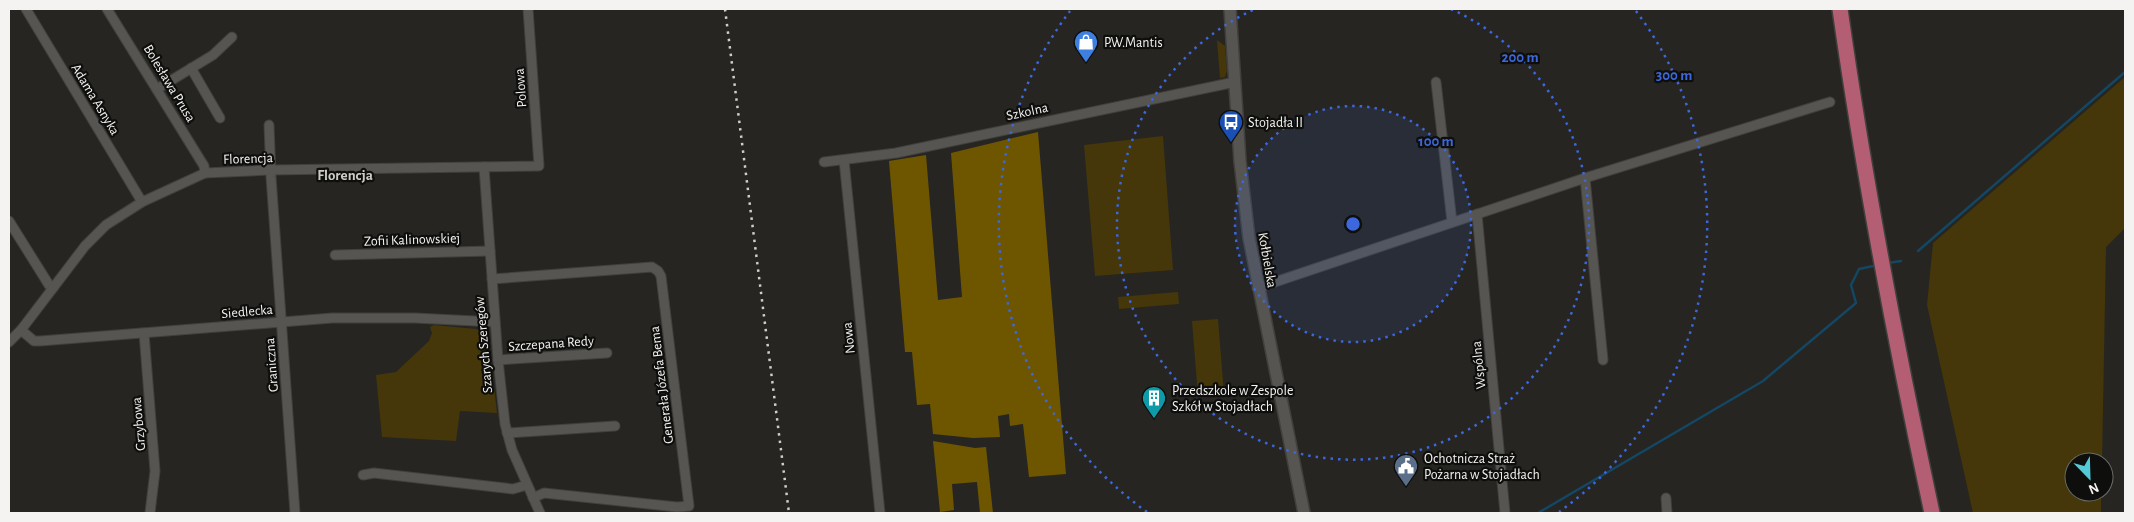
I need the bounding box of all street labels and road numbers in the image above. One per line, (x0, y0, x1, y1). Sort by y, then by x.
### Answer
street label: Bolesława Prusa (141, 42, 198, 125)
street label: Adama Asnyka (68, 62, 122, 138)
street label: Polowa (513, 67, 529, 108)
street label: Szkolna (1005, 101, 1050, 123)
street label: Florencja (223, 151, 274, 167)
street label: Zofii Kalinowskiej (364, 231, 460, 249)
street label: Kołbielska (1255, 231, 1279, 290)
street label: Szarych Szeregów (473, 296, 495, 394)
street label: Siedlecka (221, 303, 274, 321)
street label: Nowa (840, 321, 858, 354)
street label: Generała Józefa Bema (648, 325, 676, 445)
street label: Szczepana Redy (508, 334, 594, 354)
street label: Graniczna (263, 337, 281, 393)
street label: Wspólna (1469, 340, 1488, 390)
street label: Grzybowa (130, 396, 148, 451)

